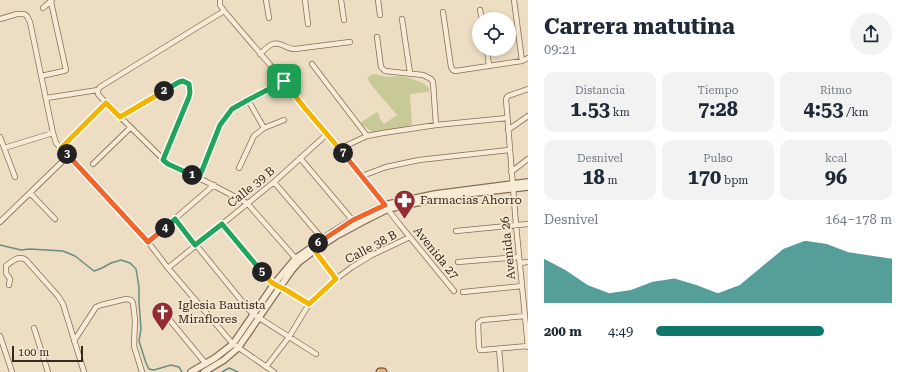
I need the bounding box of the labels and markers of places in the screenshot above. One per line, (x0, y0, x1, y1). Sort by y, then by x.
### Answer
pin (267, 64, 301, 98)
pin: 2 (154, 81, 174, 101)
pin: 7 (333, 143, 353, 163)
pin: 3 (57, 144, 77, 164)
pin: 1 (182, 165, 202, 185)
pharmacy icon: Farmacias Ahorro (392, 187, 418, 220)
place label: Farmacias Ahorro (420, 193, 522, 207)
pin: 4 (155, 218, 175, 238)
pin: 6 (308, 233, 328, 253)
pin: 5 (252, 262, 272, 282)
place label: Iglesia Bautista Miraflores (178, 298, 266, 326)
church icon: Iglesia Bautista Miraflores (150, 299, 176, 332)

